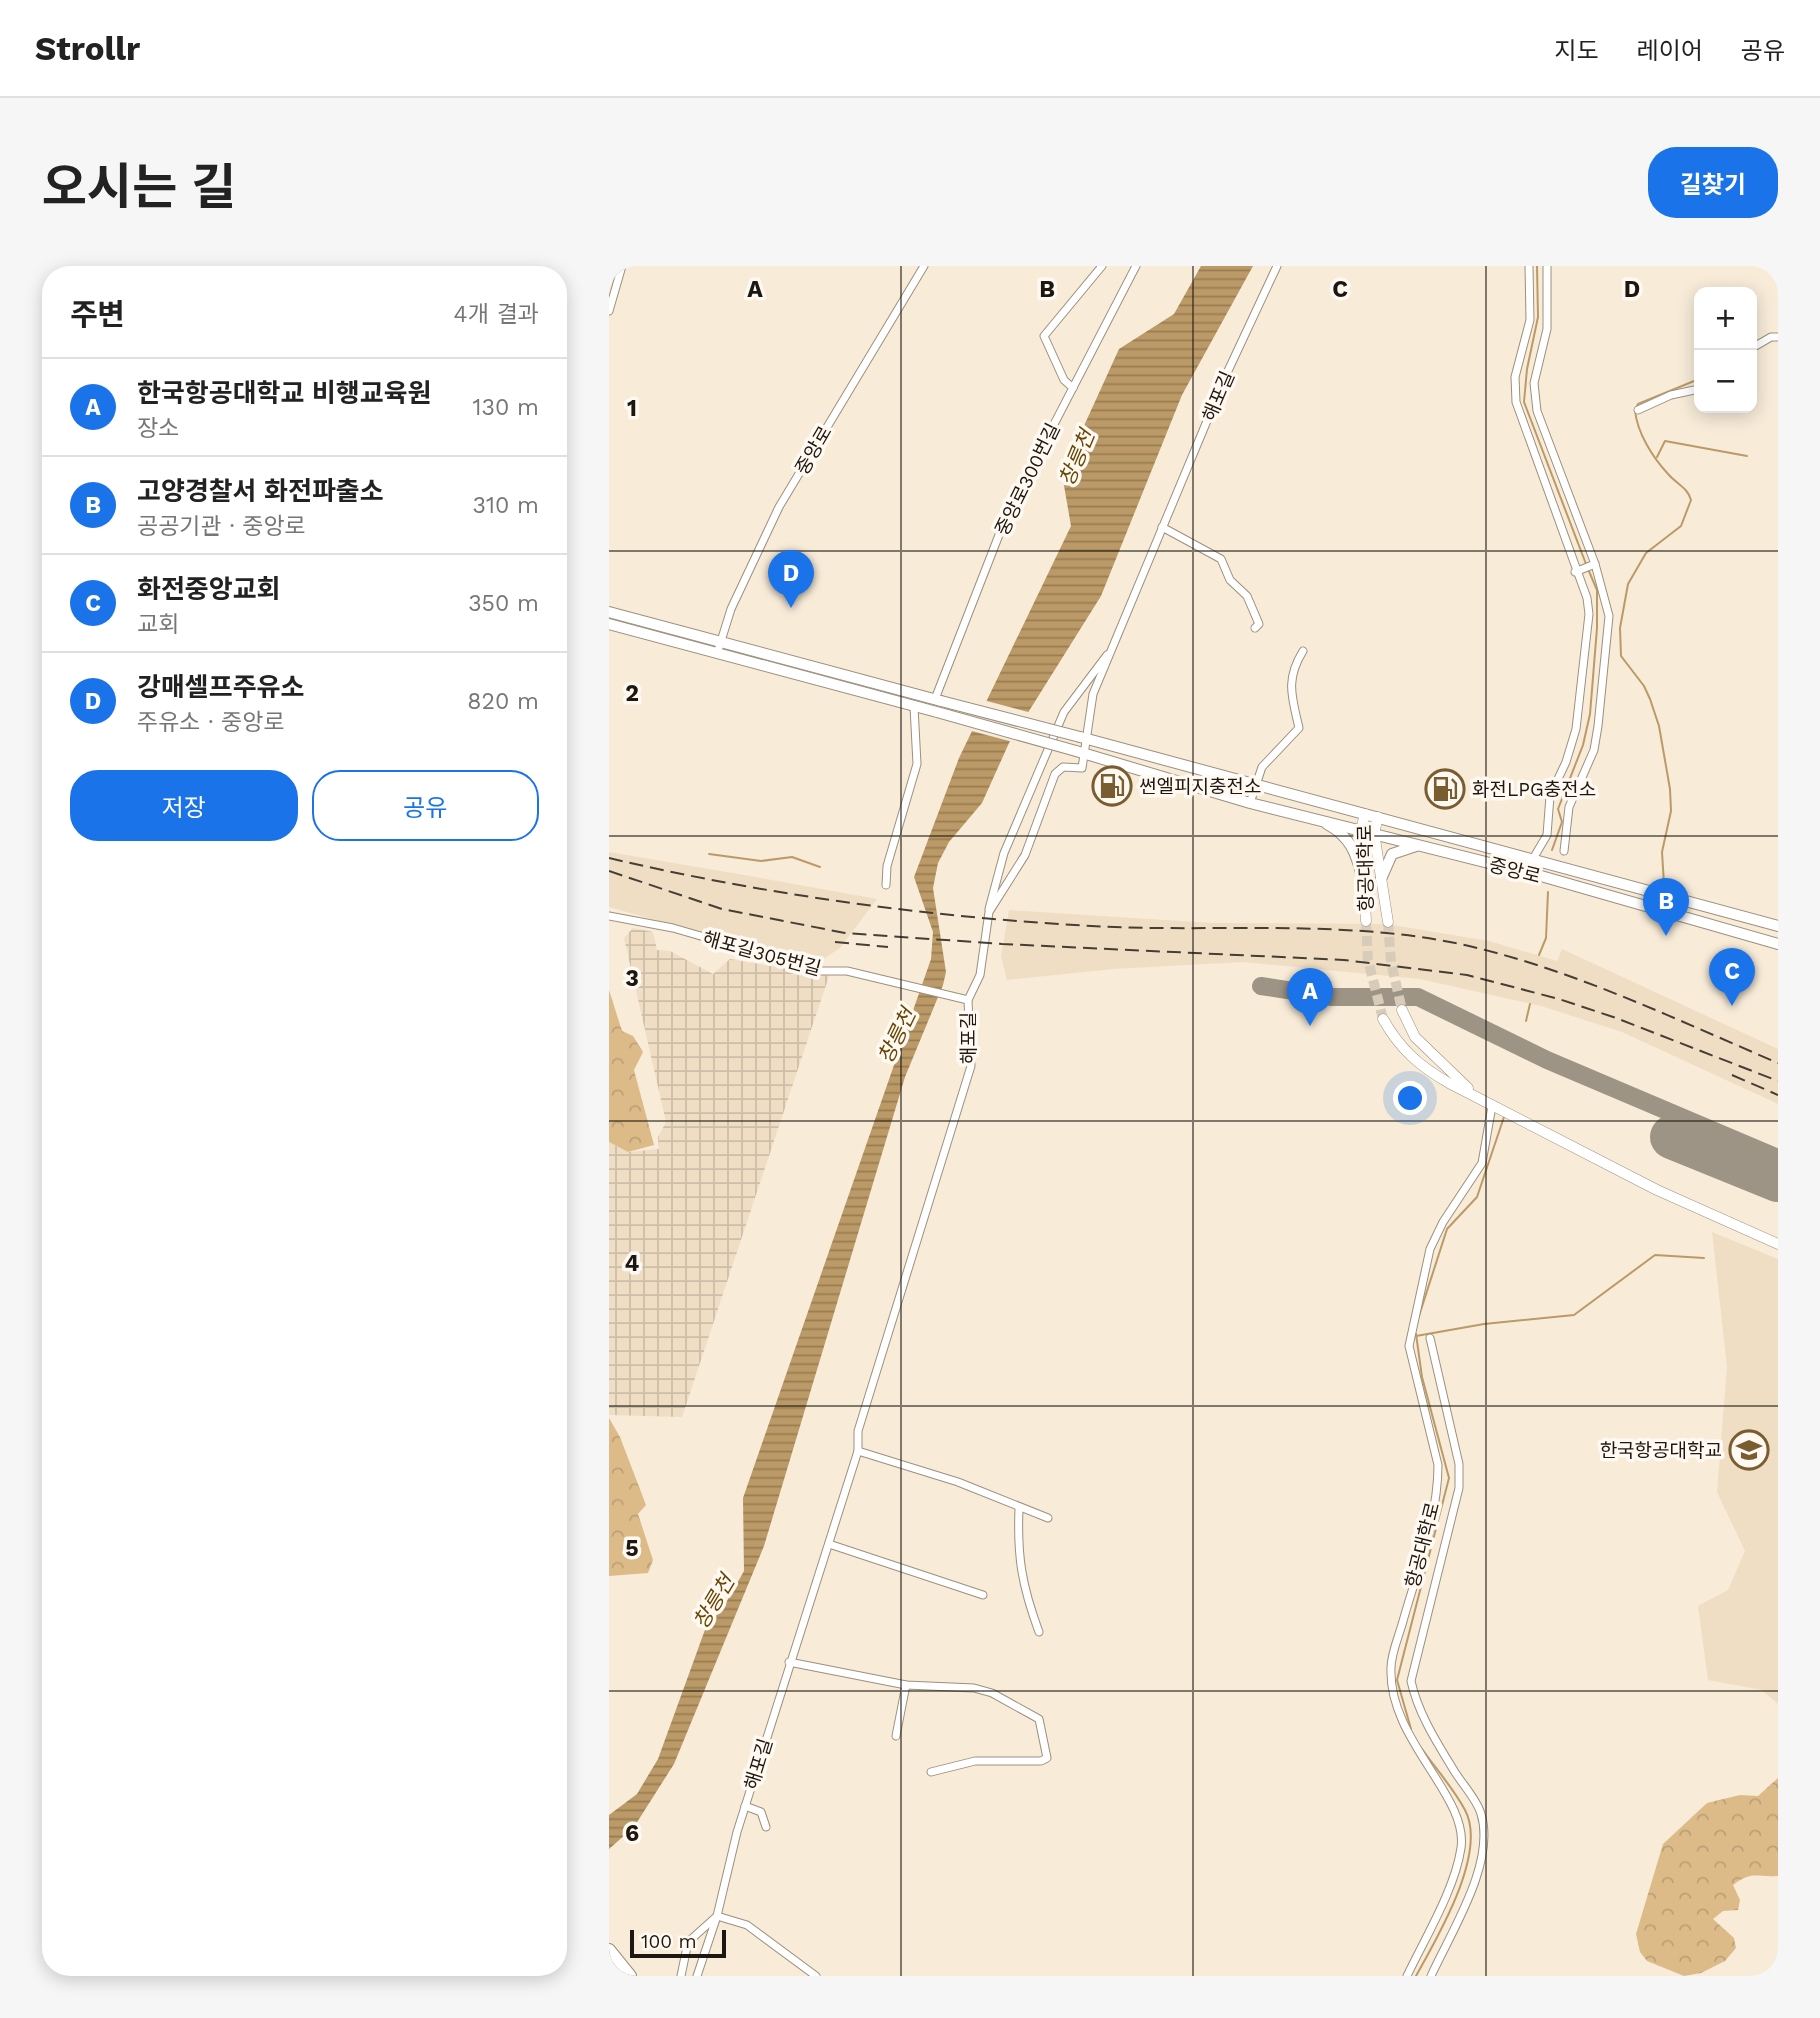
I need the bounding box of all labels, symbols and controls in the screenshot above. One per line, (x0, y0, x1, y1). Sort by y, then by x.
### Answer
text: Strollr (35, 29, 140, 68)
text: 지도 (1554, 37, 1599, 65)
text: 레이어 (1637, 37, 1703, 65)
text: 공유 (1741, 37, 1785, 65)
button: 길찾기 (1648, 147, 1778, 218)
text: 오시는 길 (42, 158, 236, 216)
text: A (747, 276, 763, 303)
text: B (1039, 276, 1055, 303)
text: C (1332, 276, 1348, 303)
text: D (1624, 276, 1640, 303)
map controls (1694, 287, 1757, 413)
button: + (1694, 287, 1757, 350)
text: 주변 (70, 297, 125, 332)
text: 4개 결과 (454, 301, 539, 328)
button: − (1694, 350, 1757, 413)
street label: 해포길 (1198, 368, 1239, 425)
text: 한국항공대학교 비행교육원 (137, 378, 431, 408)
text: A (85, 394, 101, 421)
text: 130 m (473, 394, 539, 421)
text: 1 (627, 395, 637, 422)
text: 장소 (137, 415, 179, 442)
street label: 중앙로300번길 (990, 419, 1065, 539)
street label: 중앙로 (790, 422, 837, 479)
water label: 창릉천 (1054, 424, 1100, 489)
text: 고양경찰서 화전파출소 (137, 476, 384, 506)
text: B (85, 492, 101, 519)
text: 310 m (473, 492, 539, 519)
text: 공공기관 · 중앙로 (137, 513, 306, 540)
pin: D (768, 550, 814, 608)
text: 화전중앙교회 (137, 574, 281, 604)
text: C (85, 590, 101, 617)
text: 350 m (468, 590, 539, 617)
text: 교회 (137, 611, 179, 638)
text: 강매셀프주유소 (137, 672, 304, 702)
text: 2 (625, 680, 639, 707)
text: D (85, 688, 101, 715)
text: 820 m (467, 688, 539, 715)
text: 주유소 · 중앙로 (137, 709, 285, 736)
fuel station icon: 썬엘피지충전소 (1091, 765, 1133, 807)
fuel station icon: 화전LPG충전소 (1424, 768, 1466, 810)
button: 저장 (70, 770, 298, 841)
button: 공유 (312, 770, 539, 841)
place label: 썬엘피지충전소 (1139, 775, 1261, 798)
place label: 화전LPG충전소 (1472, 778, 1596, 801)
street label: 항공대학로 (1353, 824, 1378, 912)
street label: 중앙로 (1487, 853, 1543, 888)
pin: B (1643, 878, 1689, 936)
street label: 해포길305번길 (700, 927, 823, 980)
pin: C (1709, 948, 1755, 1006)
text: 3 (625, 965, 639, 992)
pin: A (1287, 968, 1333, 1026)
water label: 창릉천 (873, 1002, 922, 1067)
street label: 해포길 (957, 1012, 980, 1064)
your location (1393, 1081, 1427, 1115)
text: 4 (625, 1250, 640, 1277)
school or university icon: 한국항공대학교 (1728, 1429, 1770, 1471)
place label: 한국항공대학교 (1600, 1439, 1722, 1462)
street label: 항공대학로 (1401, 1500, 1444, 1590)
text: 5 (625, 1535, 639, 1562)
water label: 창릉천 (688, 1568, 741, 1633)
street label: 해포길 (740, 1736, 777, 1793)
text: 6 (625, 1820, 639, 1847)
scale bar (630, 1927, 726, 1959)
text: 100 m (641, 1930, 697, 1953)

